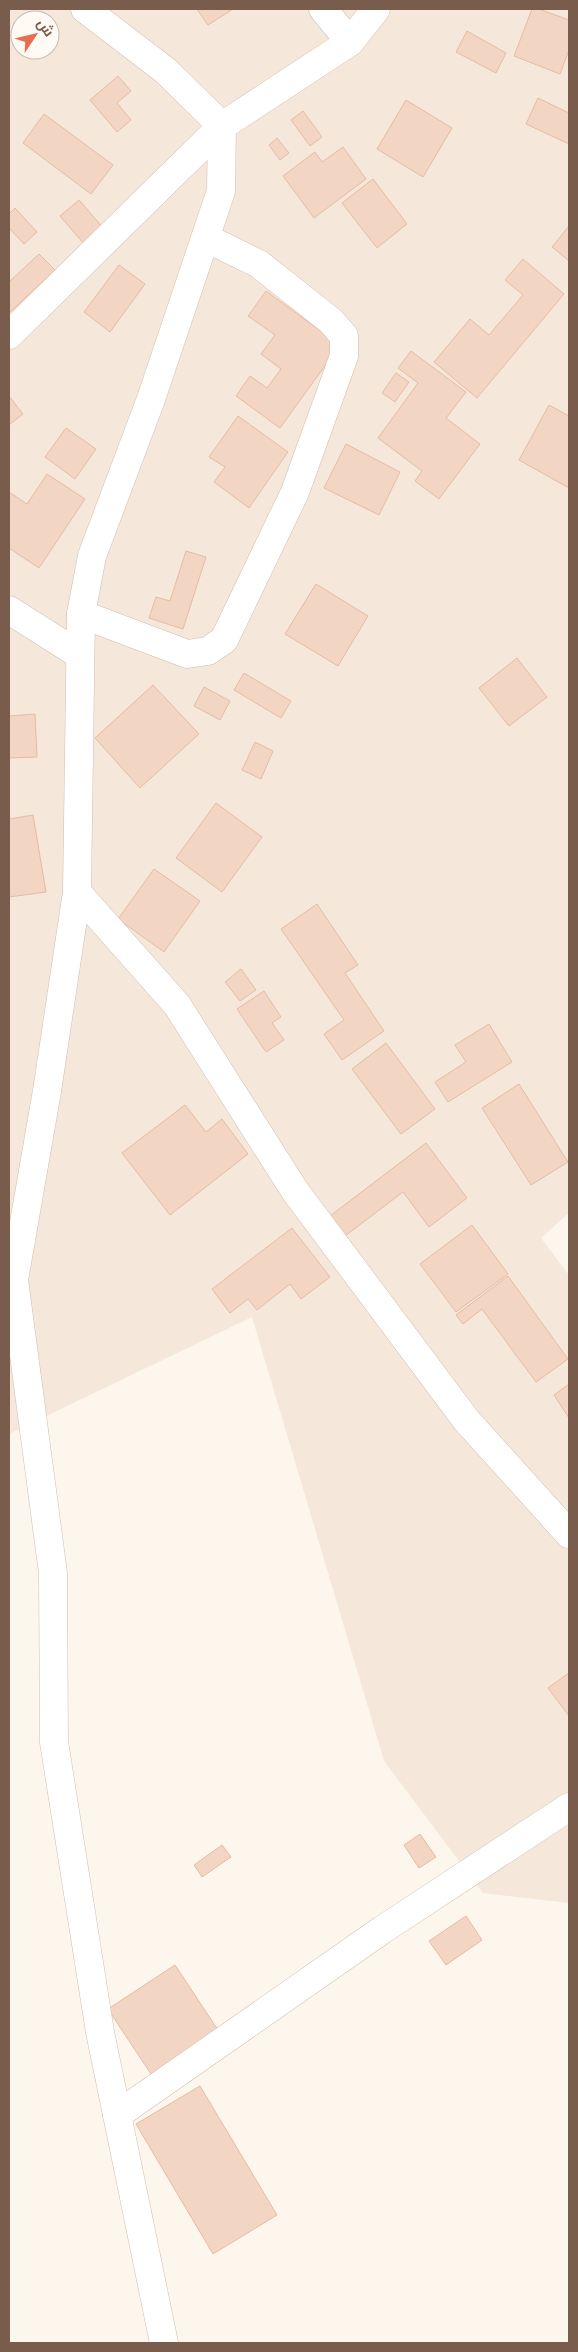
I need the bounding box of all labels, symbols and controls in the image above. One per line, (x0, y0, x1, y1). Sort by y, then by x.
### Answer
north arrow (10, 10, 60, 60)
text: ش (33, 16, 57, 40)

